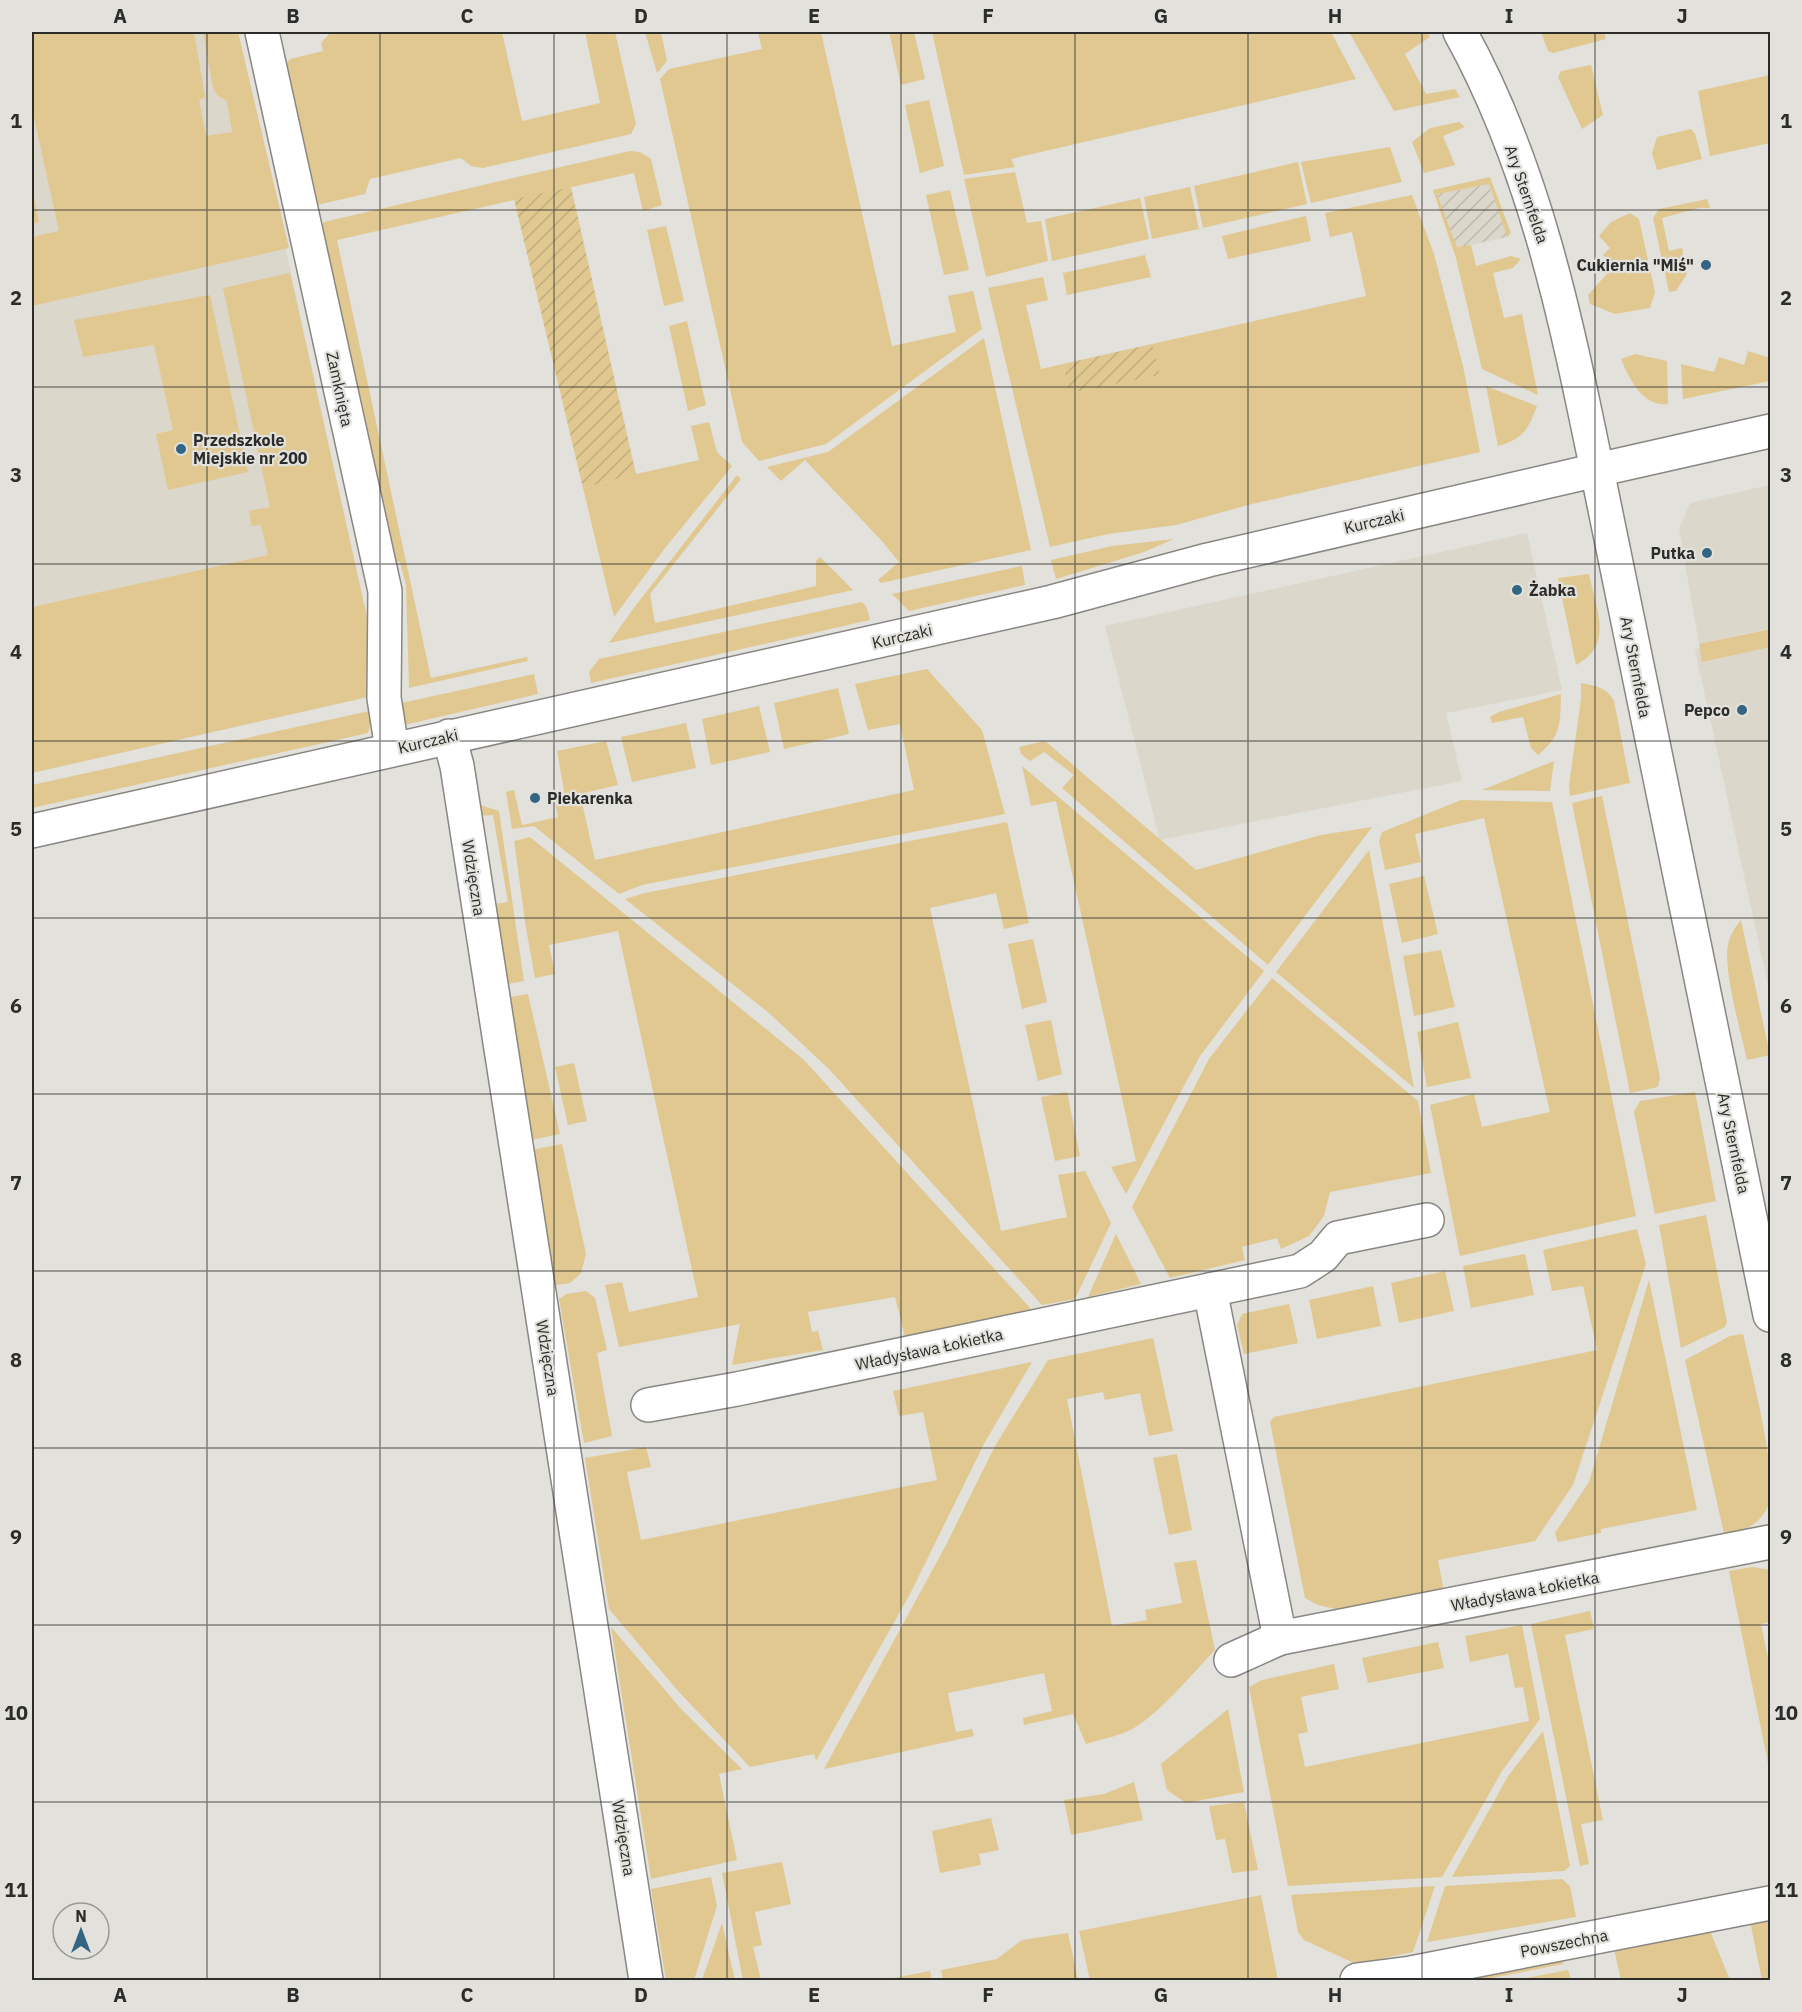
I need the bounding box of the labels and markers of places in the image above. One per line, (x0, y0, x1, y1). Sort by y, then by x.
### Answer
place label: Cukiernia "Miś" (1576, 255, 1694, 275)
marker: Cukiernia "Miś" (1699, 258, 1713, 272)
place label: Przedszkole Miejskie nr 200 (193, 430, 308, 468)
marker: Przedszkole Miejskie nr 200 (174, 442, 188, 456)
place label: Putka (1651, 543, 1695, 563)
marker: Putka (1700, 546, 1714, 560)
place label: Żabka (1529, 580, 1576, 600)
marker: Żabka (1510, 583, 1524, 597)
place label: Pepco (1684, 700, 1730, 720)
marker: Pepco (1735, 703, 1749, 717)
place label: Piekarenka (547, 788, 633, 808)
marker: Piekarenka (528, 791, 542, 805)

